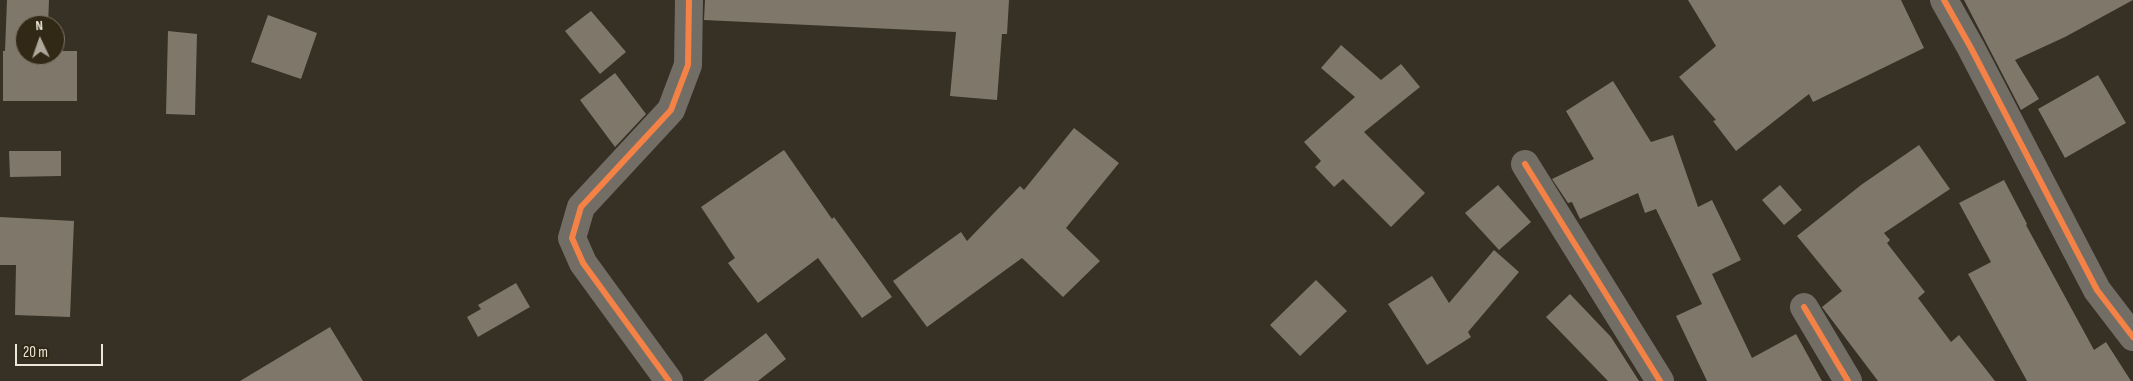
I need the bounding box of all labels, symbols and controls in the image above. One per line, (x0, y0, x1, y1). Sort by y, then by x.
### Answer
north arrow (15, 15, 65, 65)
text: N (35, 17, 43, 34)
scale bar (18, 334, 105, 366)
text: 20 m (23, 343, 48, 362)

